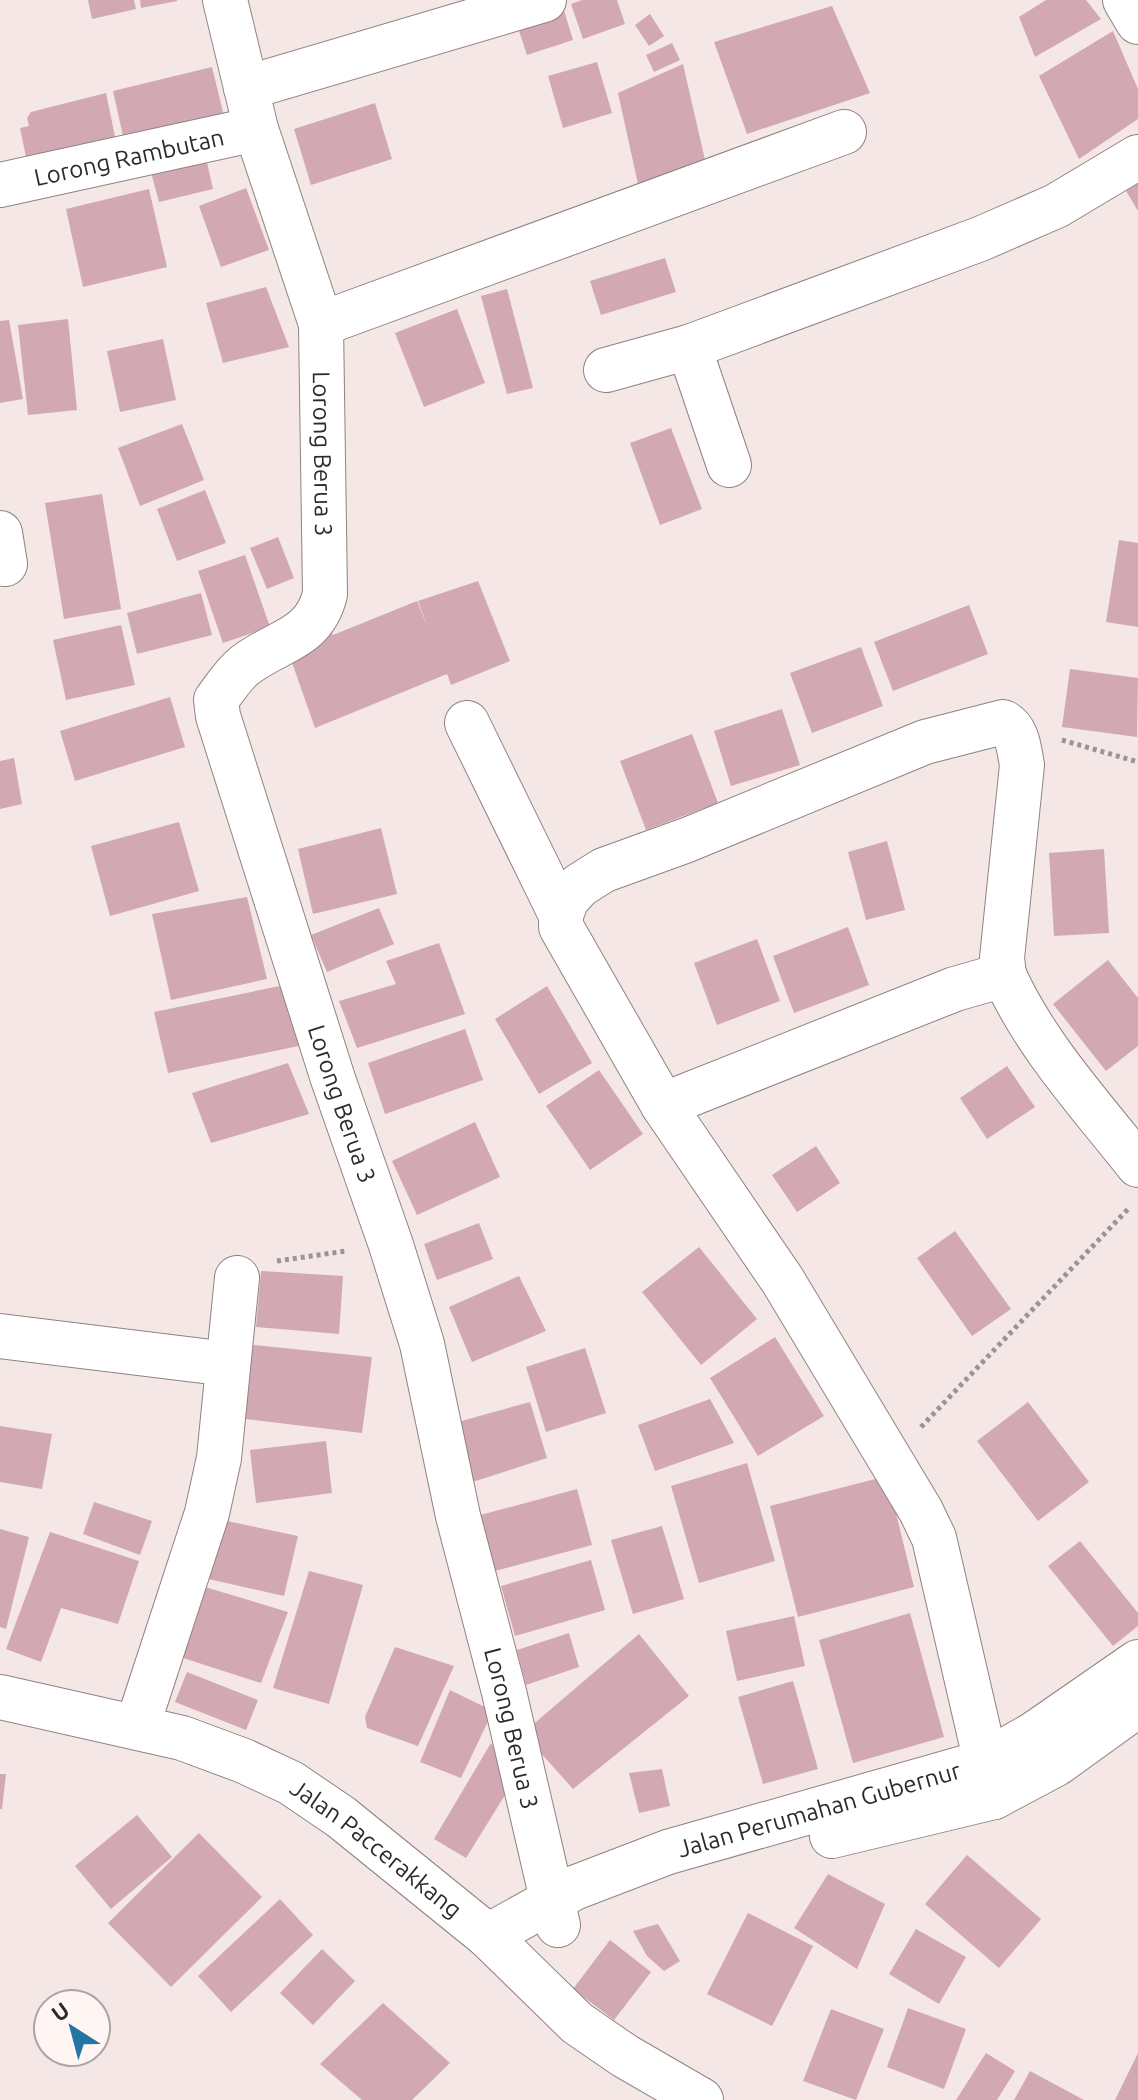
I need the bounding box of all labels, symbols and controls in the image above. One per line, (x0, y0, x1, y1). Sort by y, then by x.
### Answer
street label: Lorong Rambutan (31, 123, 226, 191)
street label: Lorong Berua 3 (308, 371, 338, 537)
street label: Lorong Berua 3 (303, 1021, 382, 1186)
street label: Lorong Berua 3 (479, 1645, 544, 1812)
street label: Jalan Perumahan Gubernur (674, 1756, 963, 1862)
street label: Jalan Paccerakkang (286, 1773, 467, 1923)
north arrow (32, 1988, 112, 2068)
text: U (46, 1997, 74, 2026)

